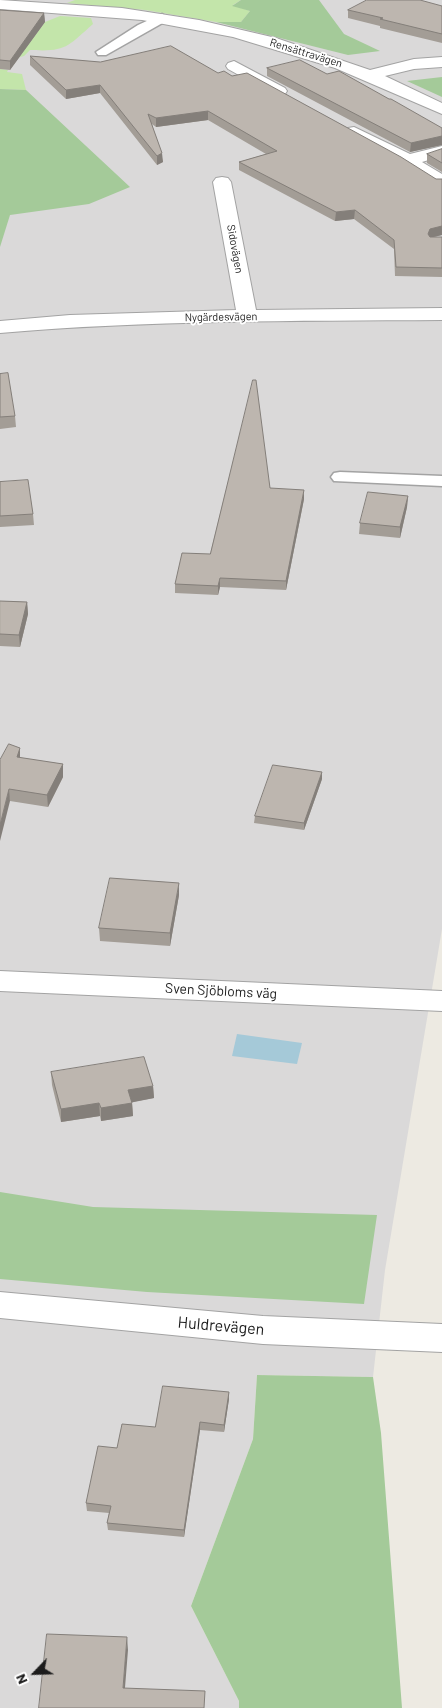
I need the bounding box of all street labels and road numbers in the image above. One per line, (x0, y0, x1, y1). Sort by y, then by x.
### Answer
street label: Rensättravägen (268, 36, 344, 70)
street label: Sidovägen (224, 224, 246, 274)
street label: Nygärdesvägen (184, 310, 258, 324)
street label: Sven Sjöbloms väg (165, 980, 277, 1002)
street label: Huldrevägen (177, 1313, 265, 1339)

